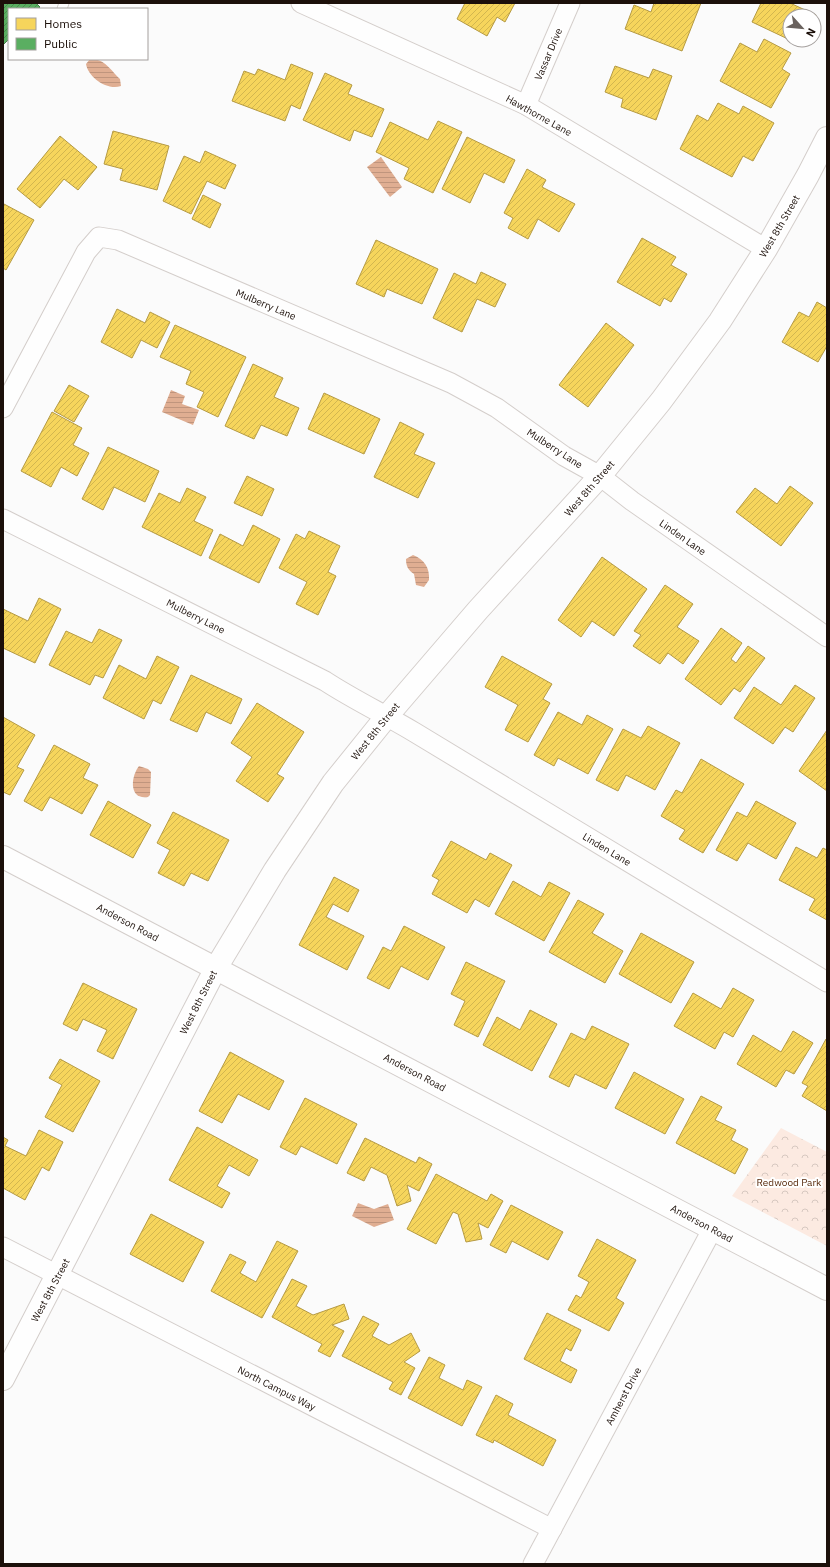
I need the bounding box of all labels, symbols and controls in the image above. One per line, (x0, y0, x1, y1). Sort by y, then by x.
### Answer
legend (8, 8, 148, 60)
north arrow (782, 8, 822, 48)
text: Homes (44, 16, 82, 31)
street label: Vassar Drive (532, 26, 565, 82)
text: N (803, 26, 819, 39)
text: Public (44, 36, 77, 51)
street label: Hawthorne Lane (503, 92, 575, 139)
street label: West 8th Street (756, 192, 803, 260)
street label: Mulberry Lane (234, 286, 298, 323)
street label: Mulberry Lane (524, 426, 586, 472)
street label: West 8th Street (562, 457, 618, 519)
street label: Linden Lane (657, 517, 709, 559)
street label: Mulberry Lane (164, 596, 228, 637)
street label: West 8th Street (348, 700, 403, 763)
street label: Linden Lane (580, 830, 634, 869)
street label: Anderson Road (94, 901, 161, 944)
street label: West 8th Street (177, 968, 220, 1036)
street label: Anderson Road (381, 1051, 448, 1094)
park label: Redwood Park (757, 1176, 822, 1189)
street label: Anderson Road (668, 1202, 735, 1245)
street label: West 8th Street (28, 1256, 73, 1324)
street label: North Campus Way (236, 1363, 318, 1414)
street label: Amherst Drive (603, 1365, 644, 1427)

